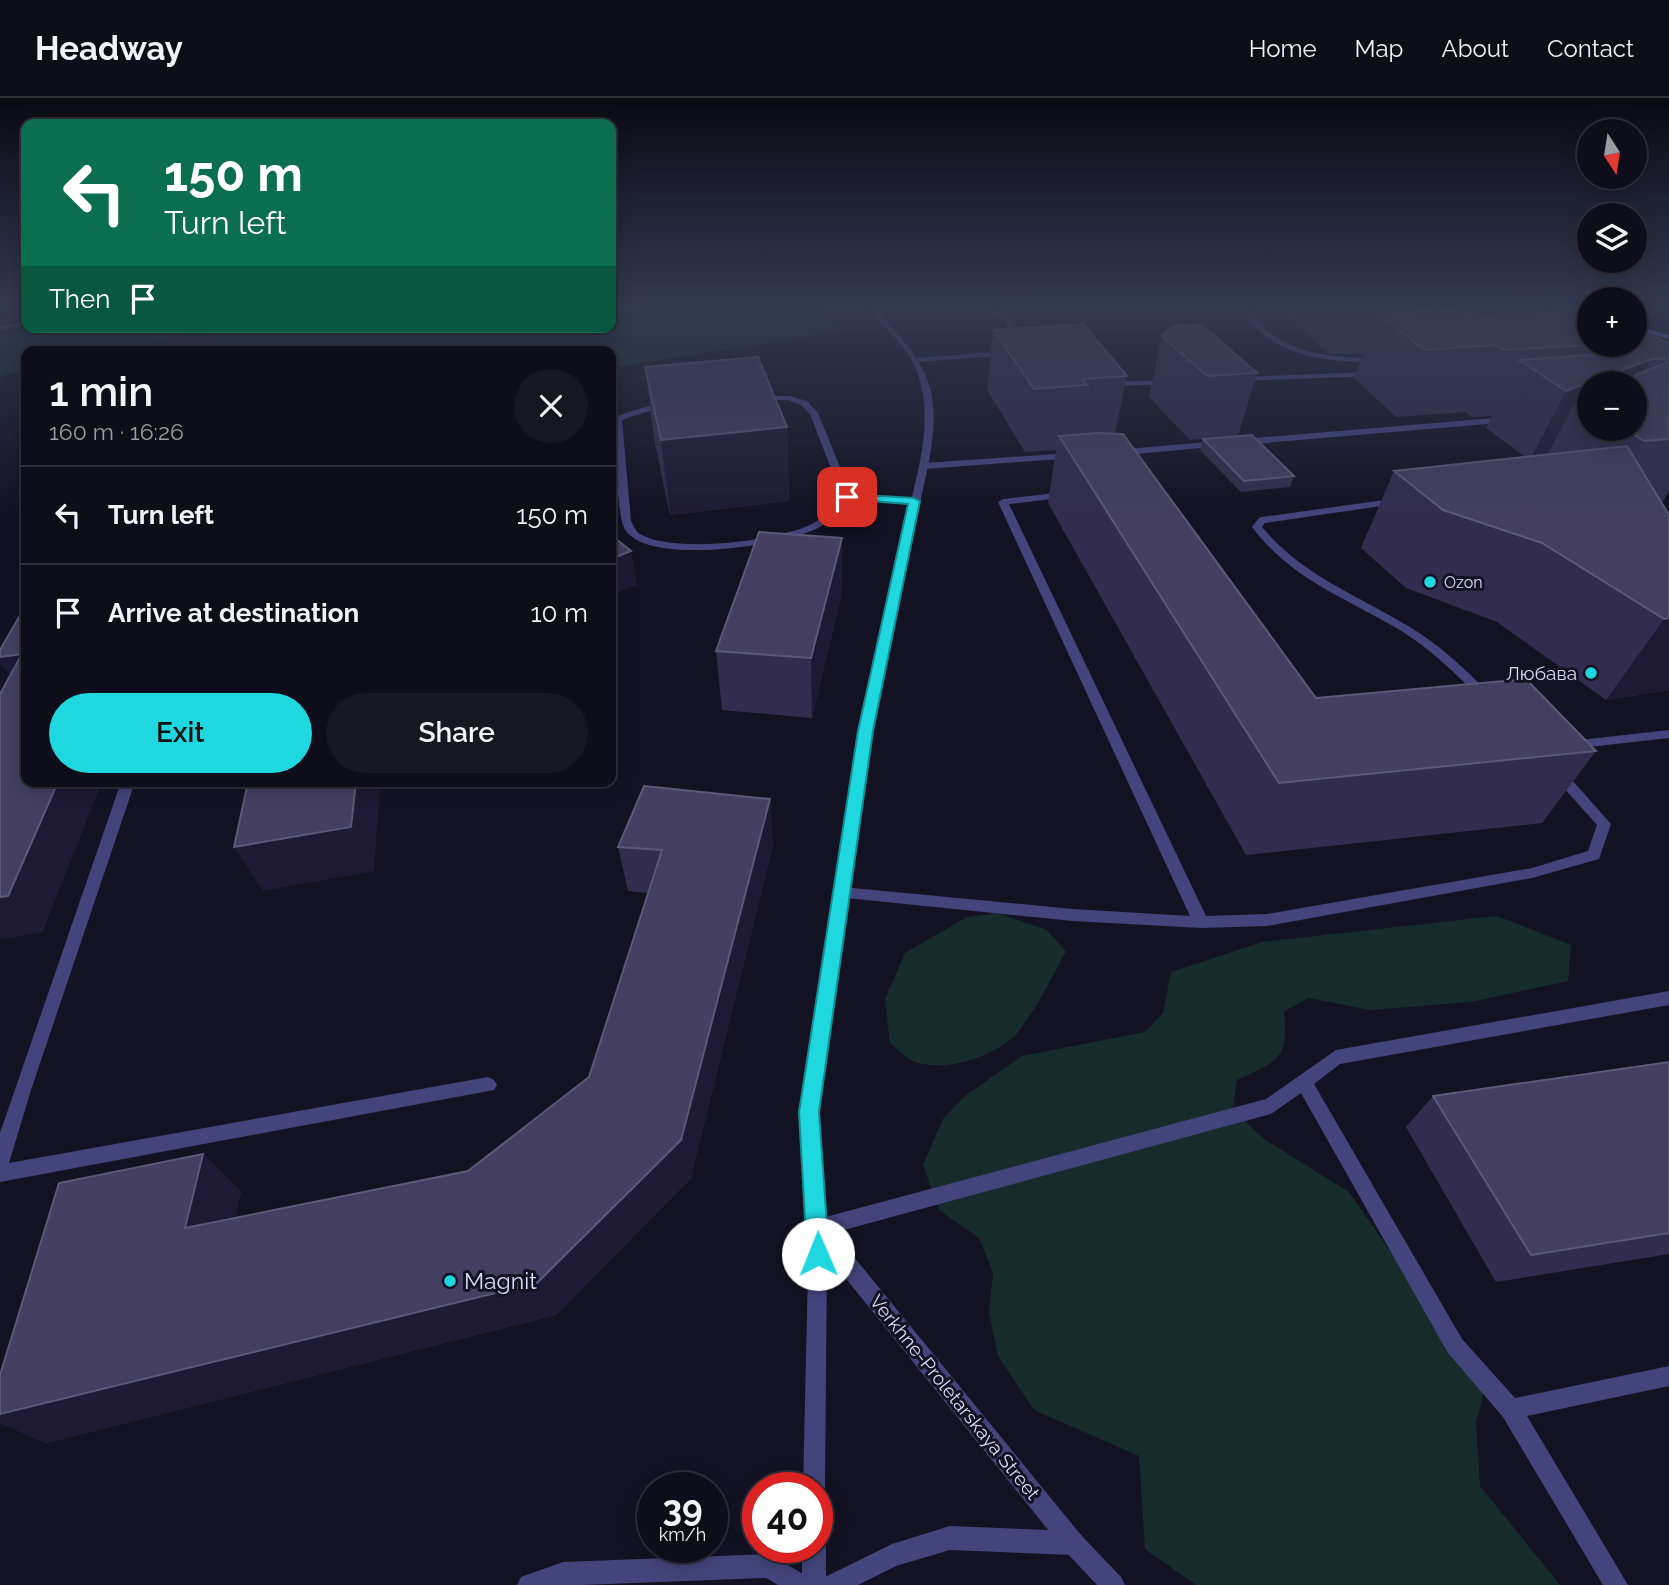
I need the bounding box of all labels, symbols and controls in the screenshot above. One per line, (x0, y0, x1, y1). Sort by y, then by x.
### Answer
text: Headway (35, 29, 183, 68)
text: Home (1249, 34, 1317, 63)
text: Map (1355, 34, 1403, 63)
text: About (1441, 34, 1509, 63)
text: Contact (1547, 34, 1634, 63)
north arrow (1577, 119, 1647, 189)
map controls (1577, 119, 1647, 441)
text: 150 m (164, 145, 303, 202)
icon: left (49, 147, 140, 238)
button: layers (1577, 203, 1647, 273)
text: Turn left (164, 204, 286, 241)
icon: arrive (124, 280, 162, 318)
text: Then (49, 284, 110, 314)
button: + (1577, 287, 1647, 357)
text: 1 min (49, 367, 153, 416)
button: close (514, 369, 588, 443)
button: − (1577, 371, 1647, 441)
text: 160 m · 16:26 (49, 418, 184, 445)
pin (817, 467, 877, 527)
icon: arrive (828, 478, 866, 516)
icon: left (49, 496, 87, 534)
text: Turn left (108, 500, 214, 530)
text: 150 m (516, 500, 588, 530)
place label: Ozon (1444, 573, 1483, 592)
marker: Ozon (1422, 574, 1438, 590)
icon: arrive (49, 594, 87, 632)
text: Arrive at destination (108, 598, 359, 628)
text: 10 m (530, 598, 588, 628)
place label: Любава (1506, 662, 1577, 684)
marker: Любава (1583, 665, 1599, 681)
button: Exit (49, 693, 312, 773)
button: Share (326, 693, 588, 773)
position arrow (781, 1217, 855, 1291)
place label: Magnit (464, 1267, 537, 1294)
marker: Magnit (442, 1273, 458, 1289)
street label: Verkhne-Proletarskaya Street (866, 1290, 1045, 1504)
speed limit sign: 40 (742, 1472, 833, 1563)
text: 39 (662, 1488, 703, 1529)
text: km/h (659, 1524, 706, 1545)

